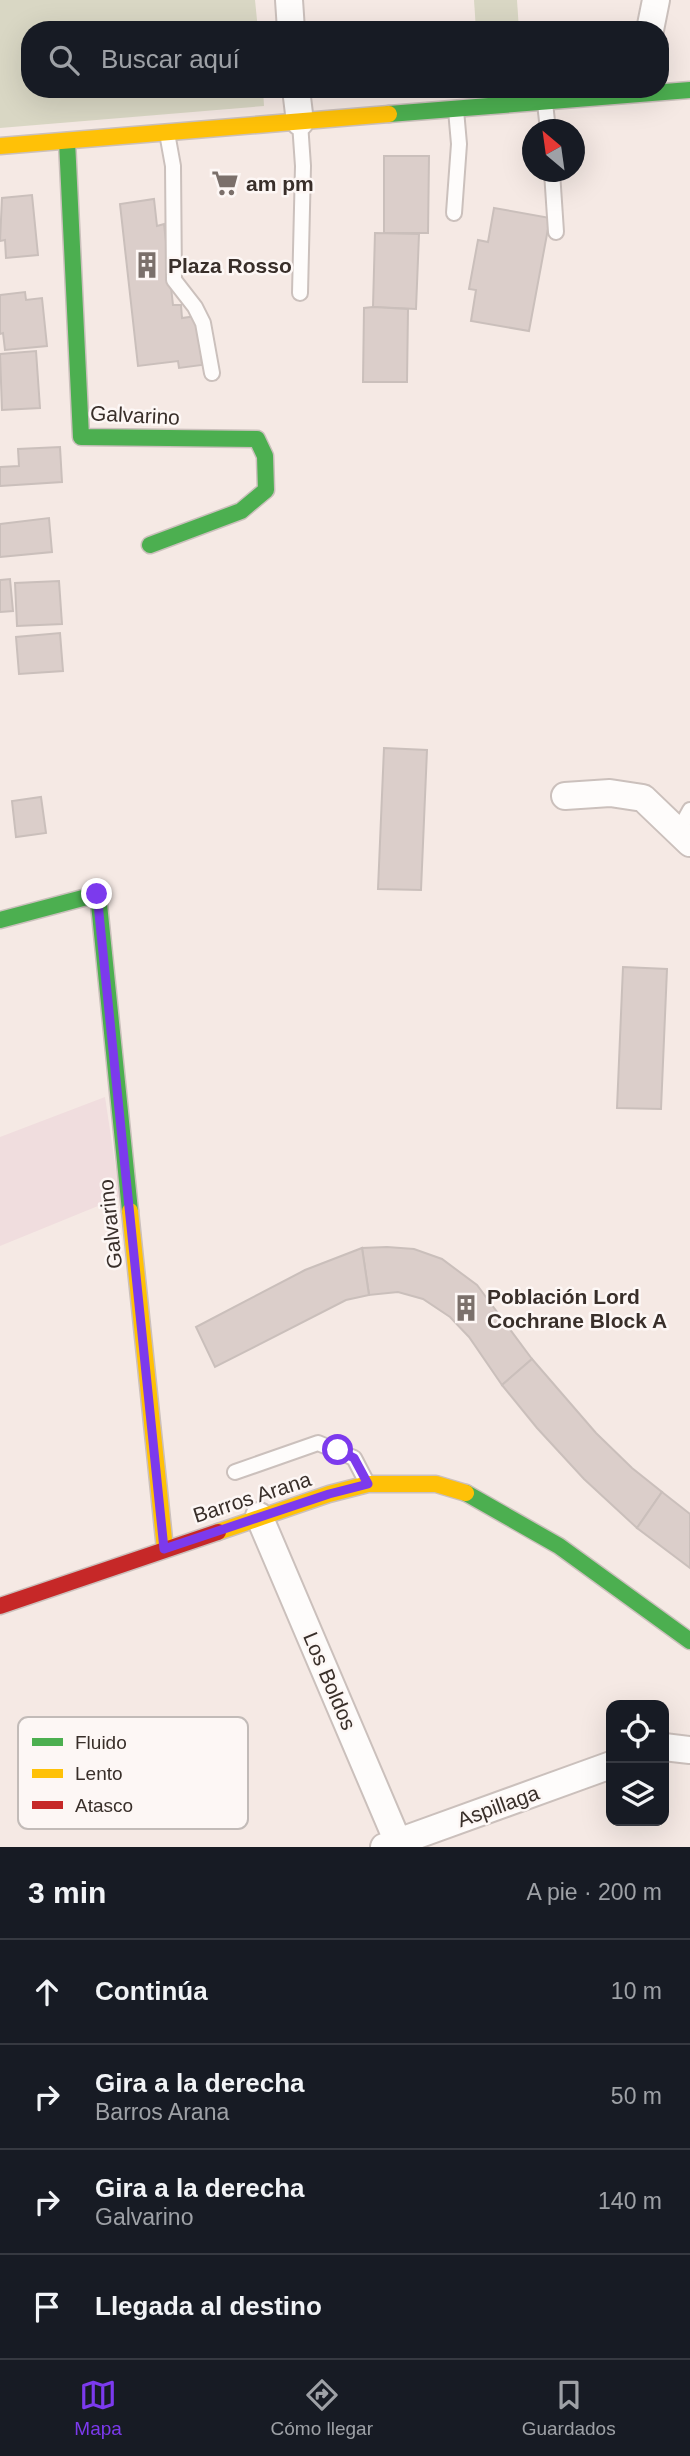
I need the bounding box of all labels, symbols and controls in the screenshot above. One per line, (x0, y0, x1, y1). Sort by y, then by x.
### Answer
search box (21, 21, 669, 98)
icon: search (45, 41, 83, 79)
text: Buscar aquí (101, 44, 240, 74)
north arrow (522, 119, 585, 182)
supermarket icon: am pm (210, 168, 240, 198)
place label: am pm (246, 172, 314, 195)
building icon: Plaza Rosso (132, 250, 162, 280)
place label: Plaza Rosso (168, 254, 292, 277)
street label: Galvarino (90, 401, 180, 429)
route end (81, 878, 112, 909)
street label: Galvarino (94, 1178, 126, 1270)
place label: Población Lord Cochrane Block A (487, 1285, 667, 1332)
building icon: Población Lord Cochrane Block A (451, 1293, 481, 1323)
route start (322, 1434, 353, 1465)
street label: Barros Arana (190, 1467, 314, 1527)
street label: Los Boldos (299, 1629, 361, 1733)
map controls (606, 1700, 669, 1826)
button: locate (606, 1700, 669, 1763)
legend (18, 1717, 248, 1829)
text: Fluido (75, 1732, 127, 1753)
text: Lento (75, 1763, 123, 1784)
button: layers (606, 1763, 669, 1826)
street label: Aspillaga (454, 1781, 542, 1831)
text: Atasco (75, 1795, 133, 1816)
text: 3 min (28, 1876, 106, 1909)
text: A pie · 200 m (526, 1879, 662, 1905)
icon: ahead (28, 1973, 66, 2011)
text: Continúa (95, 1976, 208, 2006)
text: 10 m (611, 1978, 662, 2004)
text: Gira a la derecha (95, 2068, 305, 2098)
icon: right (28, 2078, 66, 2116)
text: 50 m (611, 2083, 662, 2109)
text: Barros Arana (95, 2099, 229, 2125)
text: Gira a la derecha (95, 2173, 305, 2203)
icon: right (28, 2183, 66, 2221)
text: 140 m (598, 2188, 662, 2214)
text: Galvarino (95, 2204, 193, 2230)
icon: arrive (28, 2288, 66, 2326)
text: Llegada al destino (95, 2291, 322, 2321)
tab: Mapa (74, 2376, 122, 2440)
tab: Cómo llegar (271, 2376, 373, 2440)
tab: Guardados (522, 2376, 616, 2440)

